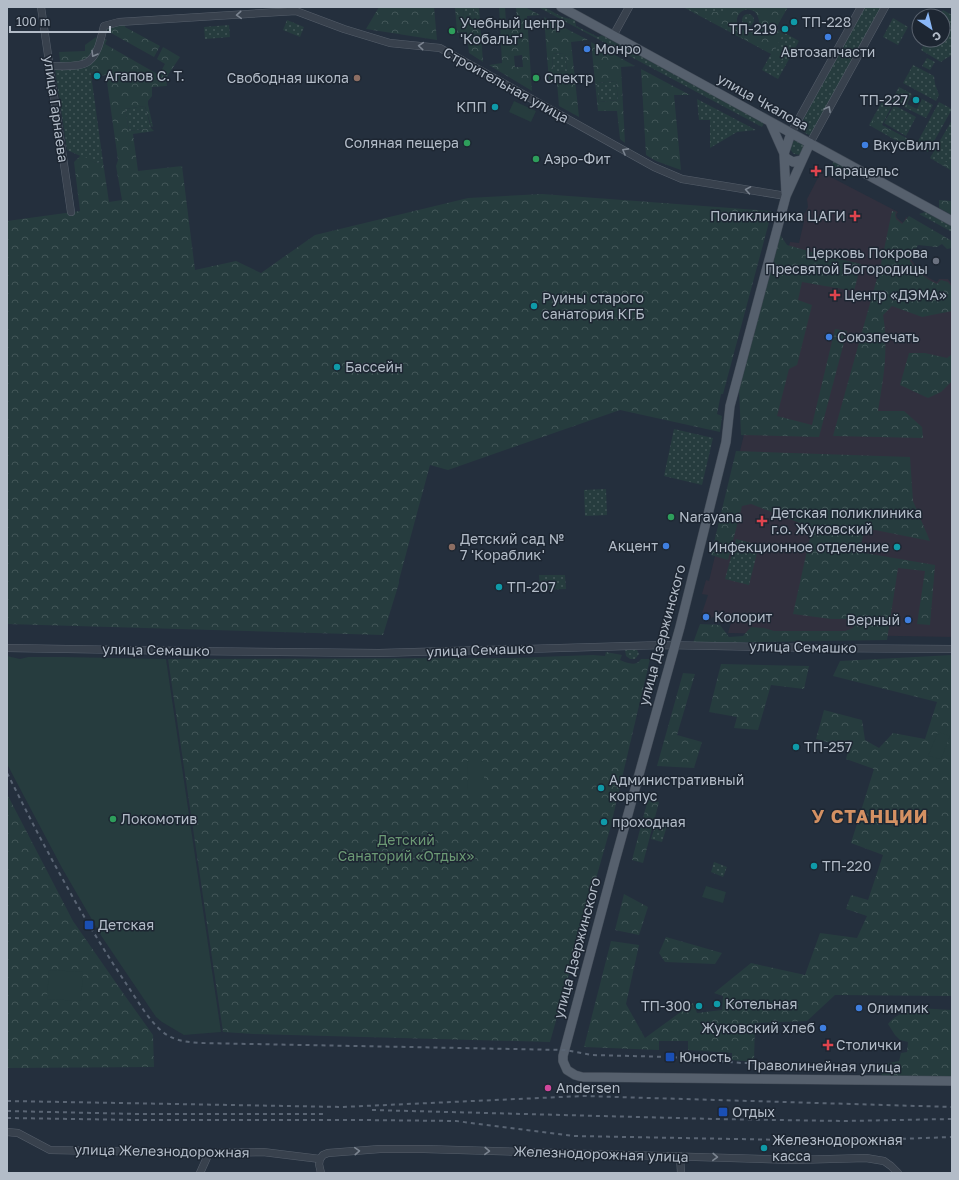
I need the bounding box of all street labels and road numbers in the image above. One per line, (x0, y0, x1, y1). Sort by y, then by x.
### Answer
street label: Строительная улица (440, 43, 572, 126)
street label: улица Гарнаева (41, 54, 72, 164)
street label: улица Чкалова (714, 69, 812, 134)
street label: улица Дзержинского (635, 563, 689, 707)
street label: улица Семашко (749, 637, 857, 656)
street label: улица Семашко (426, 639, 534, 660)
street label: улица Семашко (102, 640, 210, 659)
street label: улица Дзержинского (550, 876, 604, 1020)
street label: Праволинейная улица (747, 1056, 901, 1075)
street label: улица Железнодорожная (74, 1140, 250, 1161)
street label: Железнодорожная улица (513, 1142, 689, 1165)

